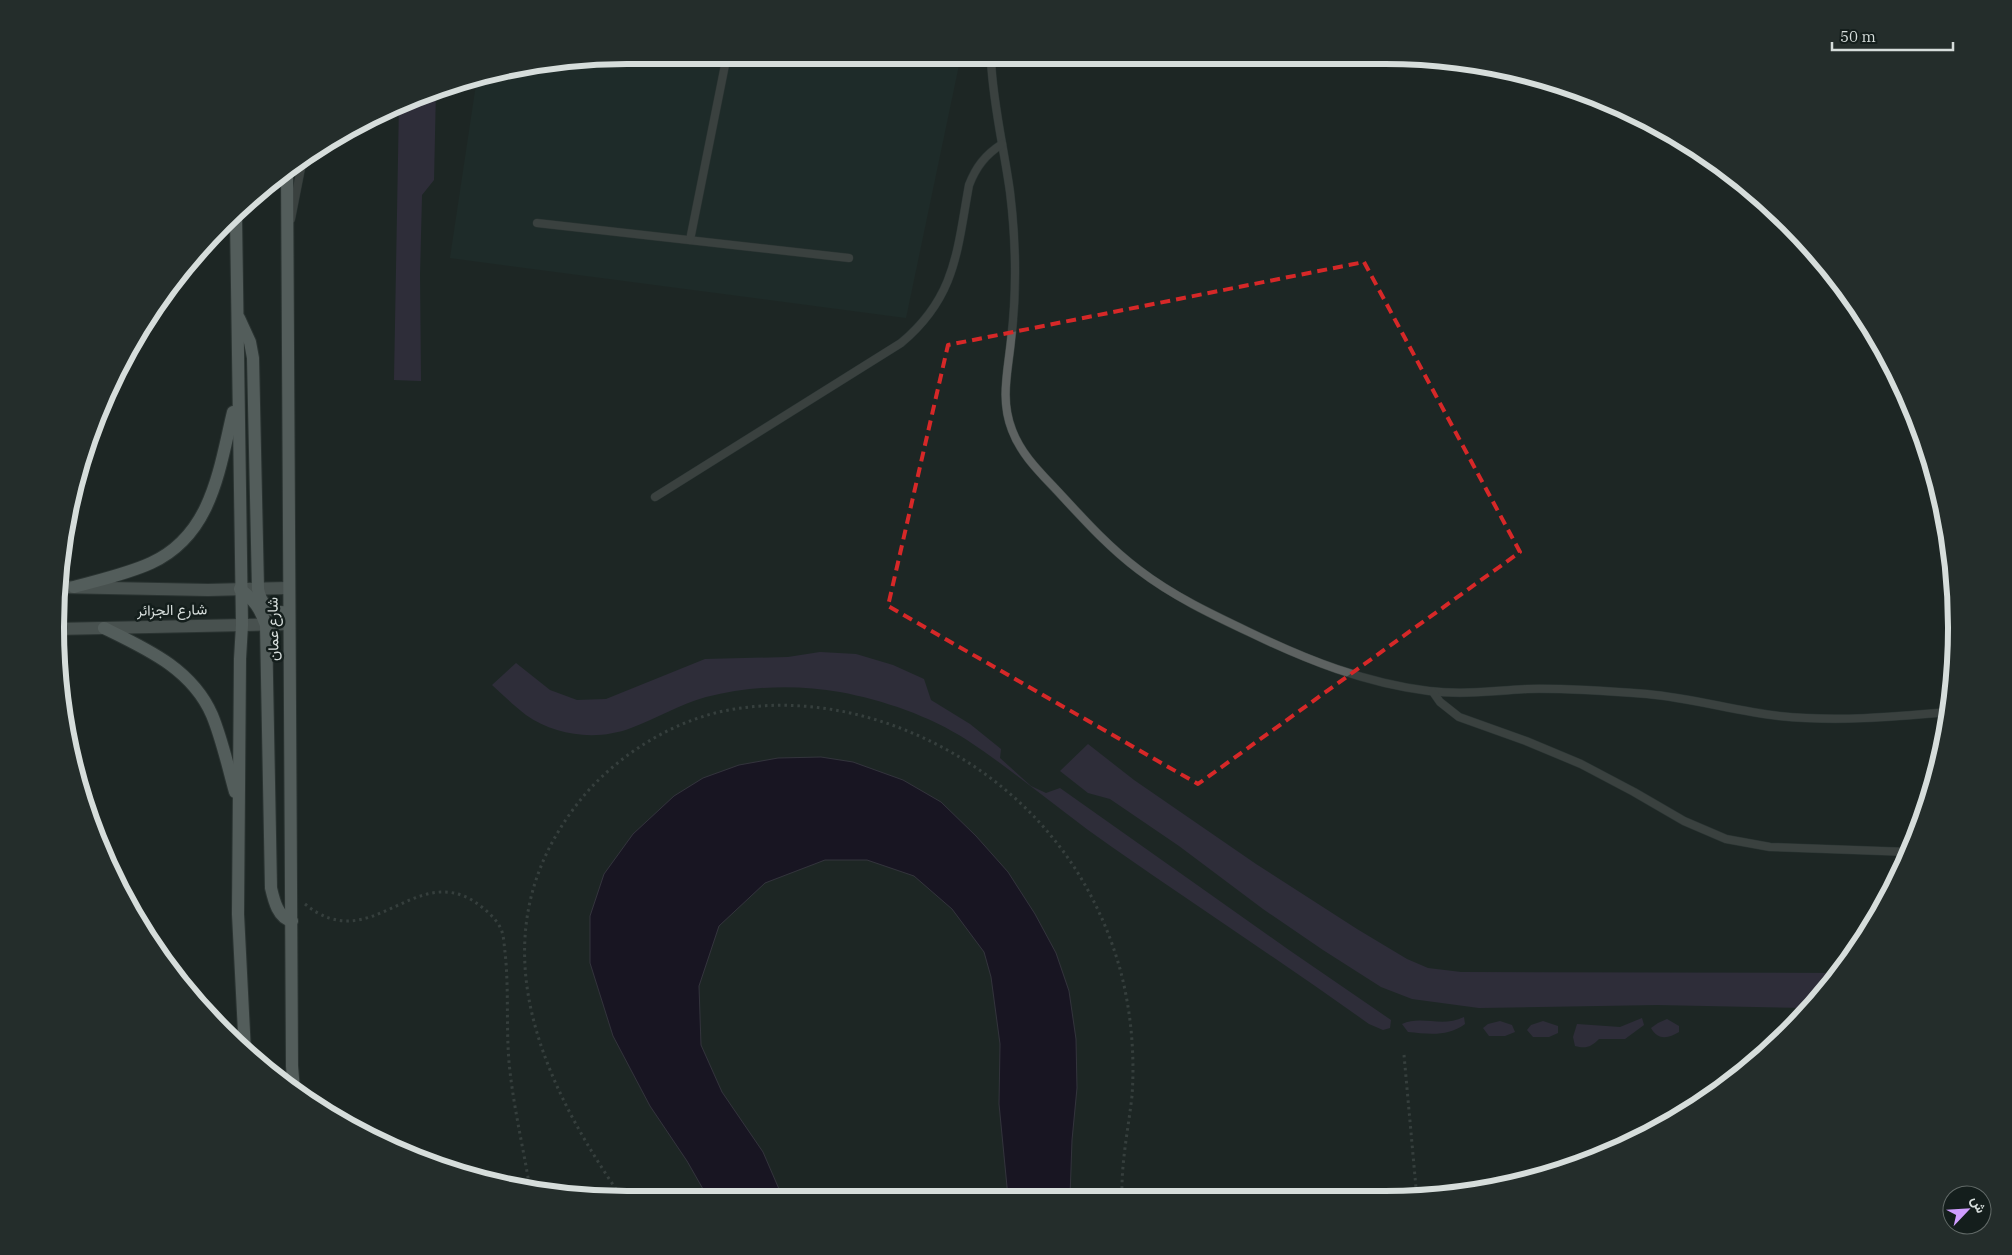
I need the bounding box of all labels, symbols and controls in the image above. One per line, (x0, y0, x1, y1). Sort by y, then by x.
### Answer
scale bar (1832, 20, 1953, 52)
text: 50 m (1840, 27, 1876, 46)
street label: شارع عمان (262, 597, 285, 661)
street label: شارع الجزائر (136, 599, 208, 622)
north arrow (1942, 1185, 1992, 1235)
text: ش (1967, 1193, 1991, 1216)

